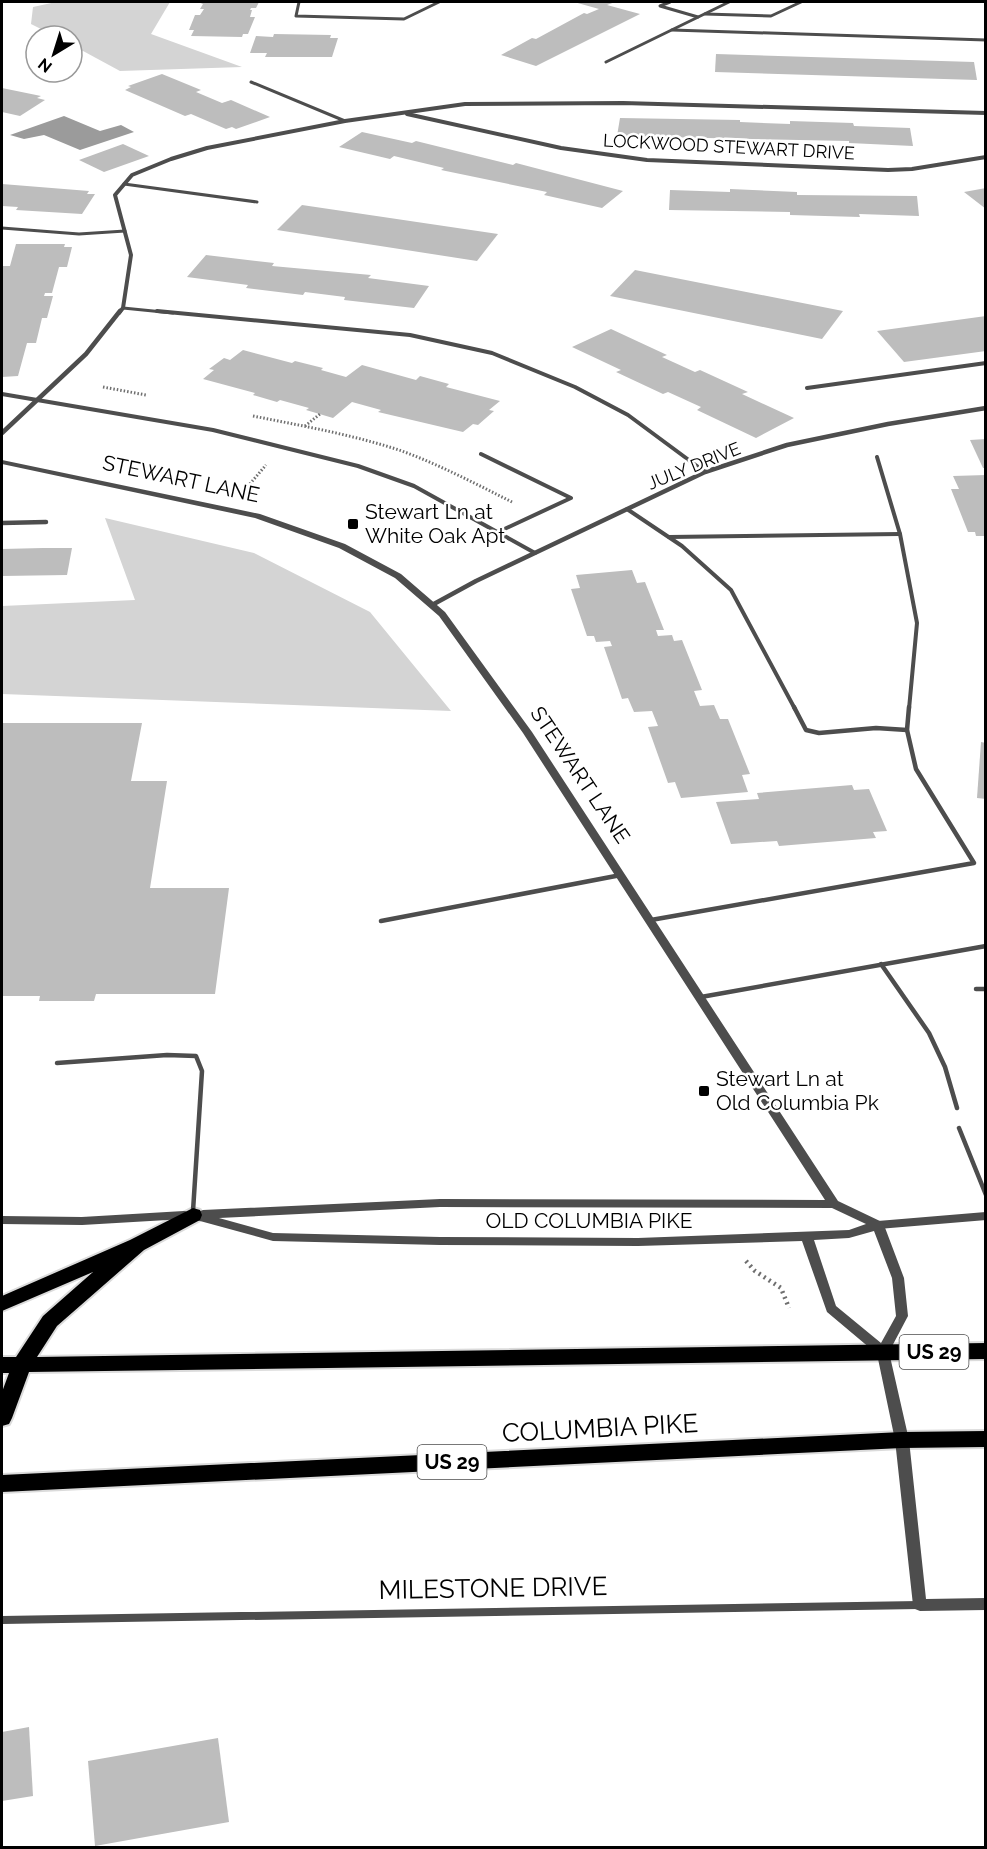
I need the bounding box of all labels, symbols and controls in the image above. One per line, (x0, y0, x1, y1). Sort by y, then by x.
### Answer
north arrow (24, 24, 84, 84)
text: N (34, 54, 56, 77)
street label: LOCKWOOD STEWART DRIVE (603, 129, 855, 164)
street label: JULY DRIVE (644, 437, 744, 494)
street label: STEWART LANE (100, 450, 262, 507)
place label: Stewart Ln at White Oak Apt (365, 499, 505, 548)
marker: Stewart Ln at White Oak Apt (346, 517, 360, 531)
street label: STEWART LANE (525, 701, 635, 848)
place label: Stewart Ln at Old Columbia Pk (716, 1066, 879, 1115)
marker: Stewart Ln at Old Columbia Pk (697, 1084, 711, 1098)
street label: OLD COLUMBIA PIKE (486, 1208, 692, 1233)
road number: US 29 (900, 1335, 968, 1369)
street label: COLUMBIA PIKE (501, 1408, 699, 1448)
road number: US 29 (418, 1445, 486, 1479)
street label: MILESTONE DRIVE (378, 1571, 608, 1605)

